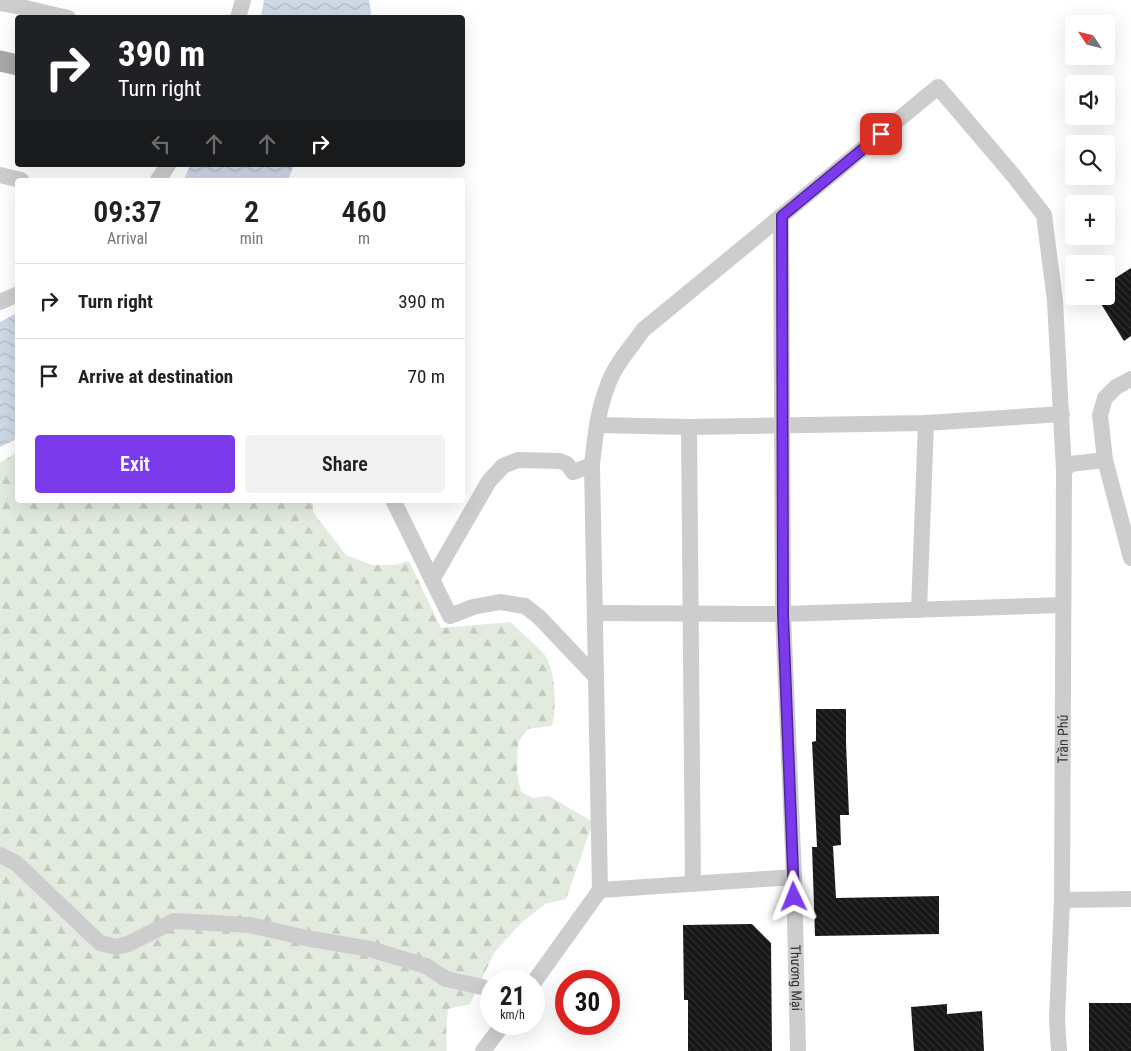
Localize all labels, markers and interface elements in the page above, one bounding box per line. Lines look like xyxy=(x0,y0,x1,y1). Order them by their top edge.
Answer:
north arrow xyxy=(1065,15,1115,65)
map controls xyxy=(1065,15,1115,305)
text: 390 m xyxy=(118,34,205,75)
icon: right xyxy=(35,35,100,100)
button: sound xyxy=(1065,75,1115,125)
text: Turn right xyxy=(118,76,201,101)
pin xyxy=(860,113,902,155)
icon: arrive xyxy=(867,120,895,148)
icon: left xyxy=(147,130,175,158)
icon: ahead xyxy=(200,130,228,158)
icon: ahead xyxy=(253,130,281,158)
icon: right xyxy=(306,130,334,158)
button: search xyxy=(1065,135,1115,185)
text: 09:37 xyxy=(93,194,162,229)
text: 2 xyxy=(244,194,259,229)
text: 460 xyxy=(341,194,387,229)
button: + xyxy=(1065,195,1115,245)
text: Arrival xyxy=(107,229,148,248)
text: min xyxy=(240,229,263,248)
text: m xyxy=(358,229,370,248)
button: − xyxy=(1065,255,1115,305)
icon: right xyxy=(35,287,63,315)
text: Turn right xyxy=(78,290,153,313)
text: 390 m xyxy=(398,290,445,313)
icon: arrive xyxy=(35,362,63,390)
text: Arrive at destination xyxy=(78,365,233,388)
text: 70 m xyxy=(408,365,445,388)
button: Exit xyxy=(35,435,235,493)
button: Share xyxy=(245,435,445,493)
street label: Trần Phú xyxy=(1055,715,1071,764)
position arrow xyxy=(767,870,819,922)
street label: Thương Mại xyxy=(788,944,805,1011)
speed limit sign: 30 xyxy=(555,970,620,1035)
text: 21 xyxy=(500,982,525,1011)
text: km/h xyxy=(500,1008,525,1022)

